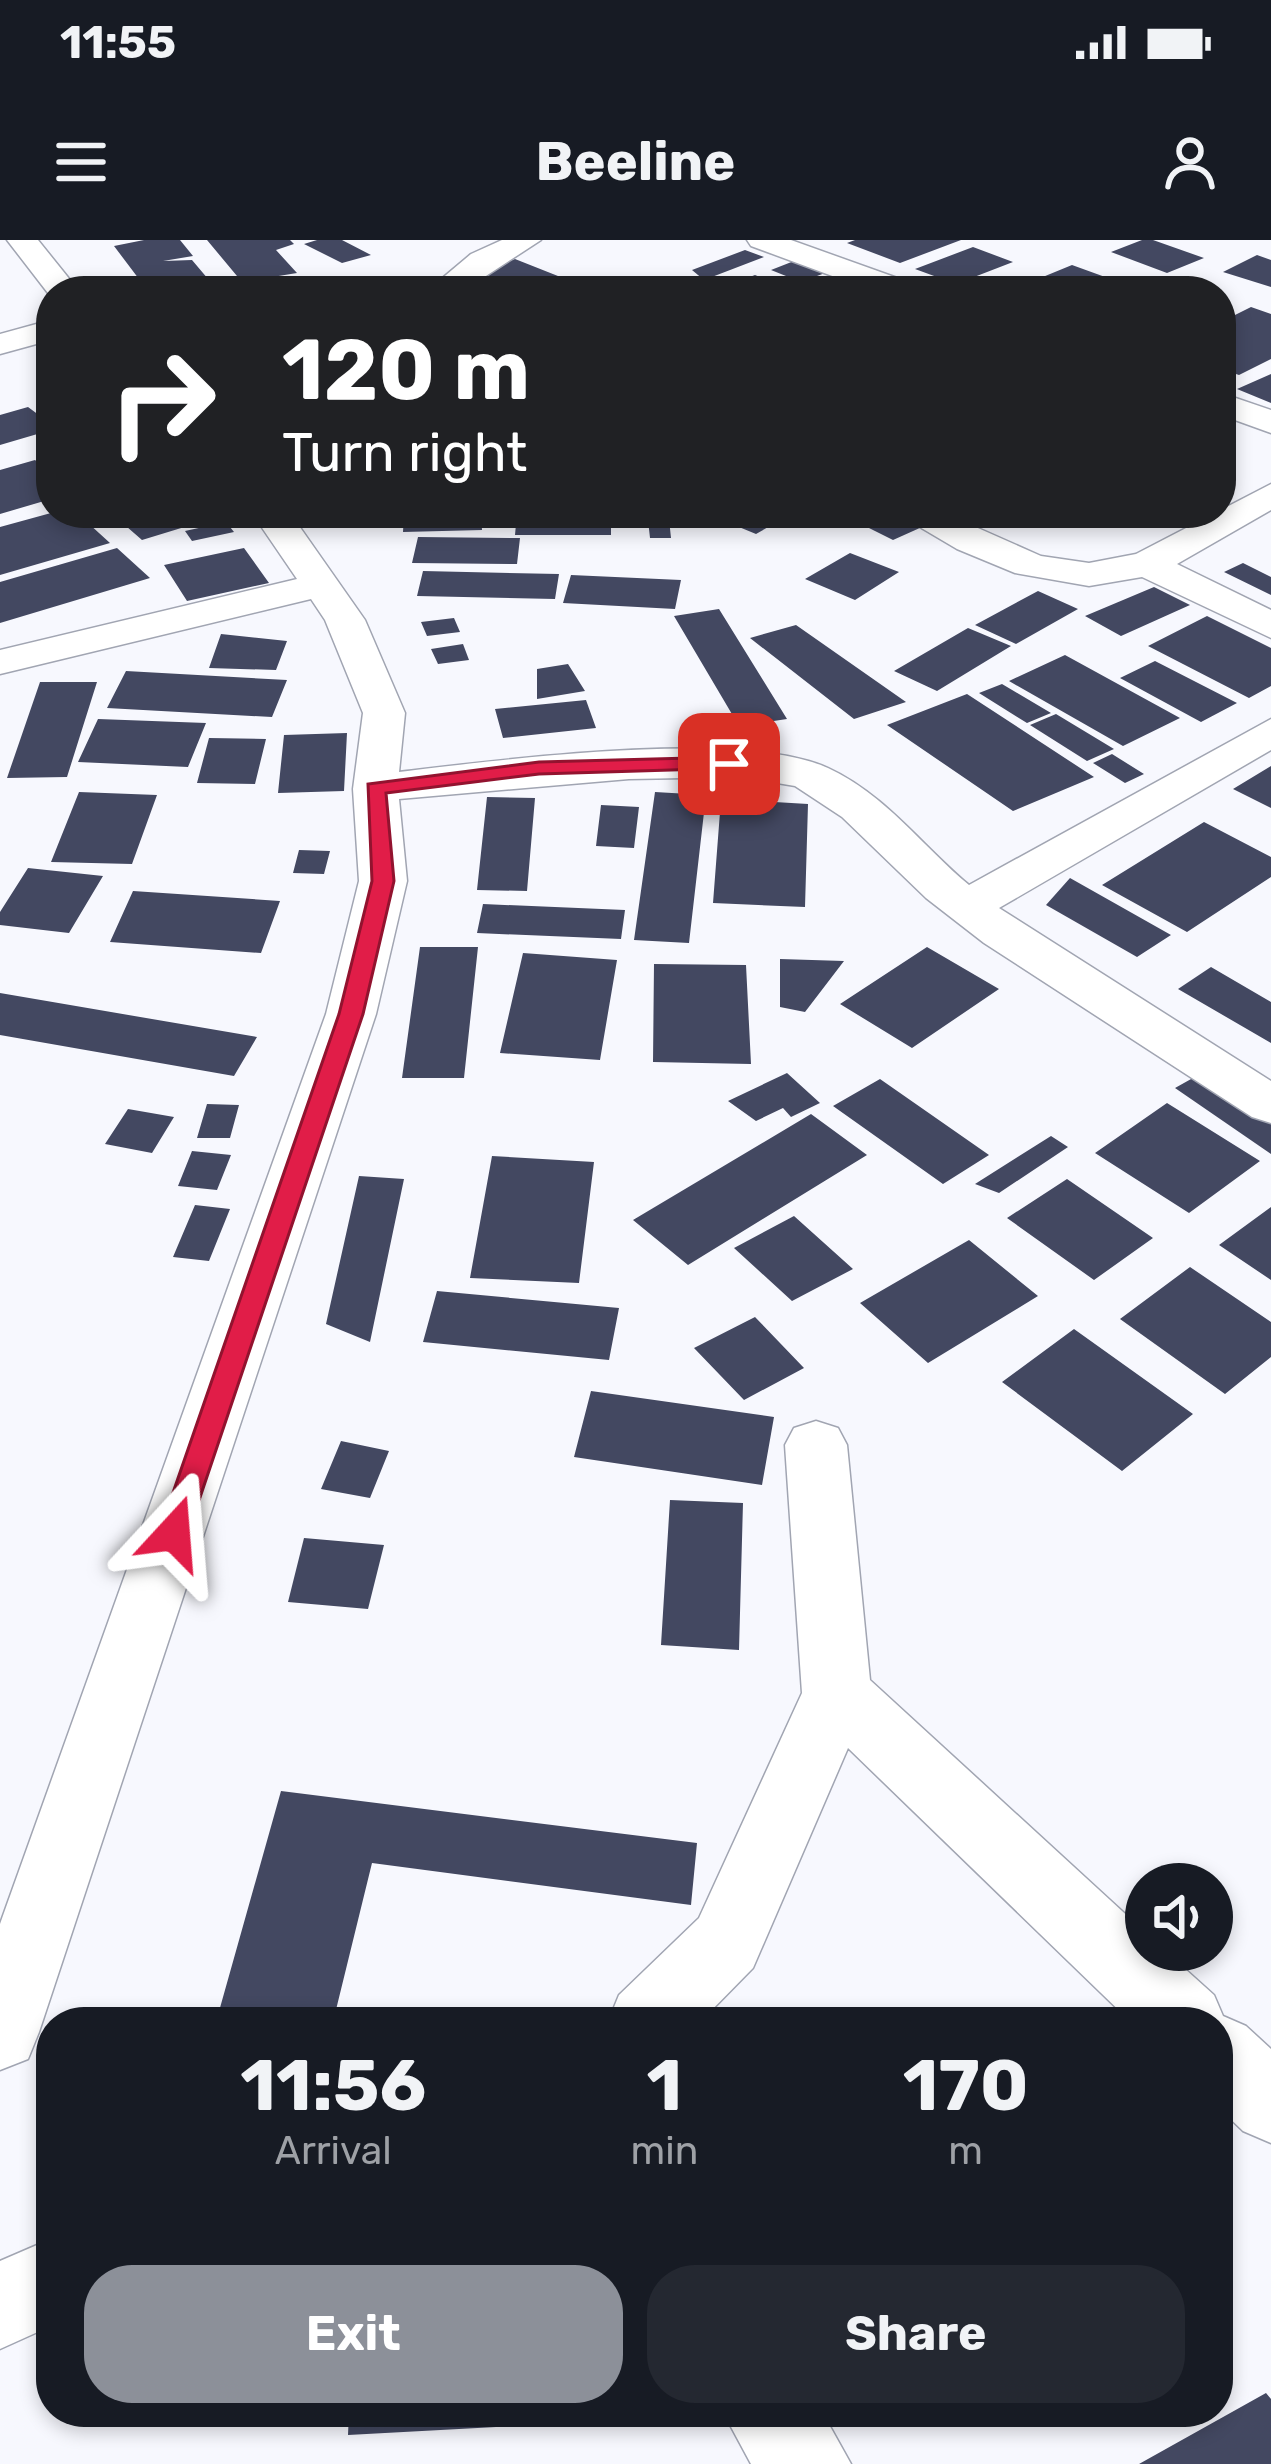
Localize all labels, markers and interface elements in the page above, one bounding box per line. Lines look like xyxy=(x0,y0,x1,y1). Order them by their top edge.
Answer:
text: 11:55 xyxy=(60,16,176,69)
icon: menu xyxy=(48,129,114,195)
icon: person xyxy=(1157,129,1223,195)
text: Beeline xyxy=(536,130,735,194)
text: 120 m xyxy=(282,320,530,420)
icon: right xyxy=(84,324,240,480)
text: Turn right xyxy=(282,421,527,485)
pin xyxy=(678,713,780,815)
icon: arrive xyxy=(696,731,762,797)
position arrow xyxy=(111,1470,237,1596)
map controls xyxy=(1125,1863,1233,1971)
button: sound xyxy=(1125,1863,1233,1971)
text: 11:56 xyxy=(240,2043,426,2128)
text: 1 xyxy=(647,2043,682,2128)
text: 170 xyxy=(903,2043,1029,2128)
text: Arrival xyxy=(275,2128,392,2174)
text: min xyxy=(631,2128,698,2174)
text: m xyxy=(948,2128,983,2174)
button: Exit xyxy=(84,2265,623,2403)
button: Share xyxy=(647,2265,1185,2403)

